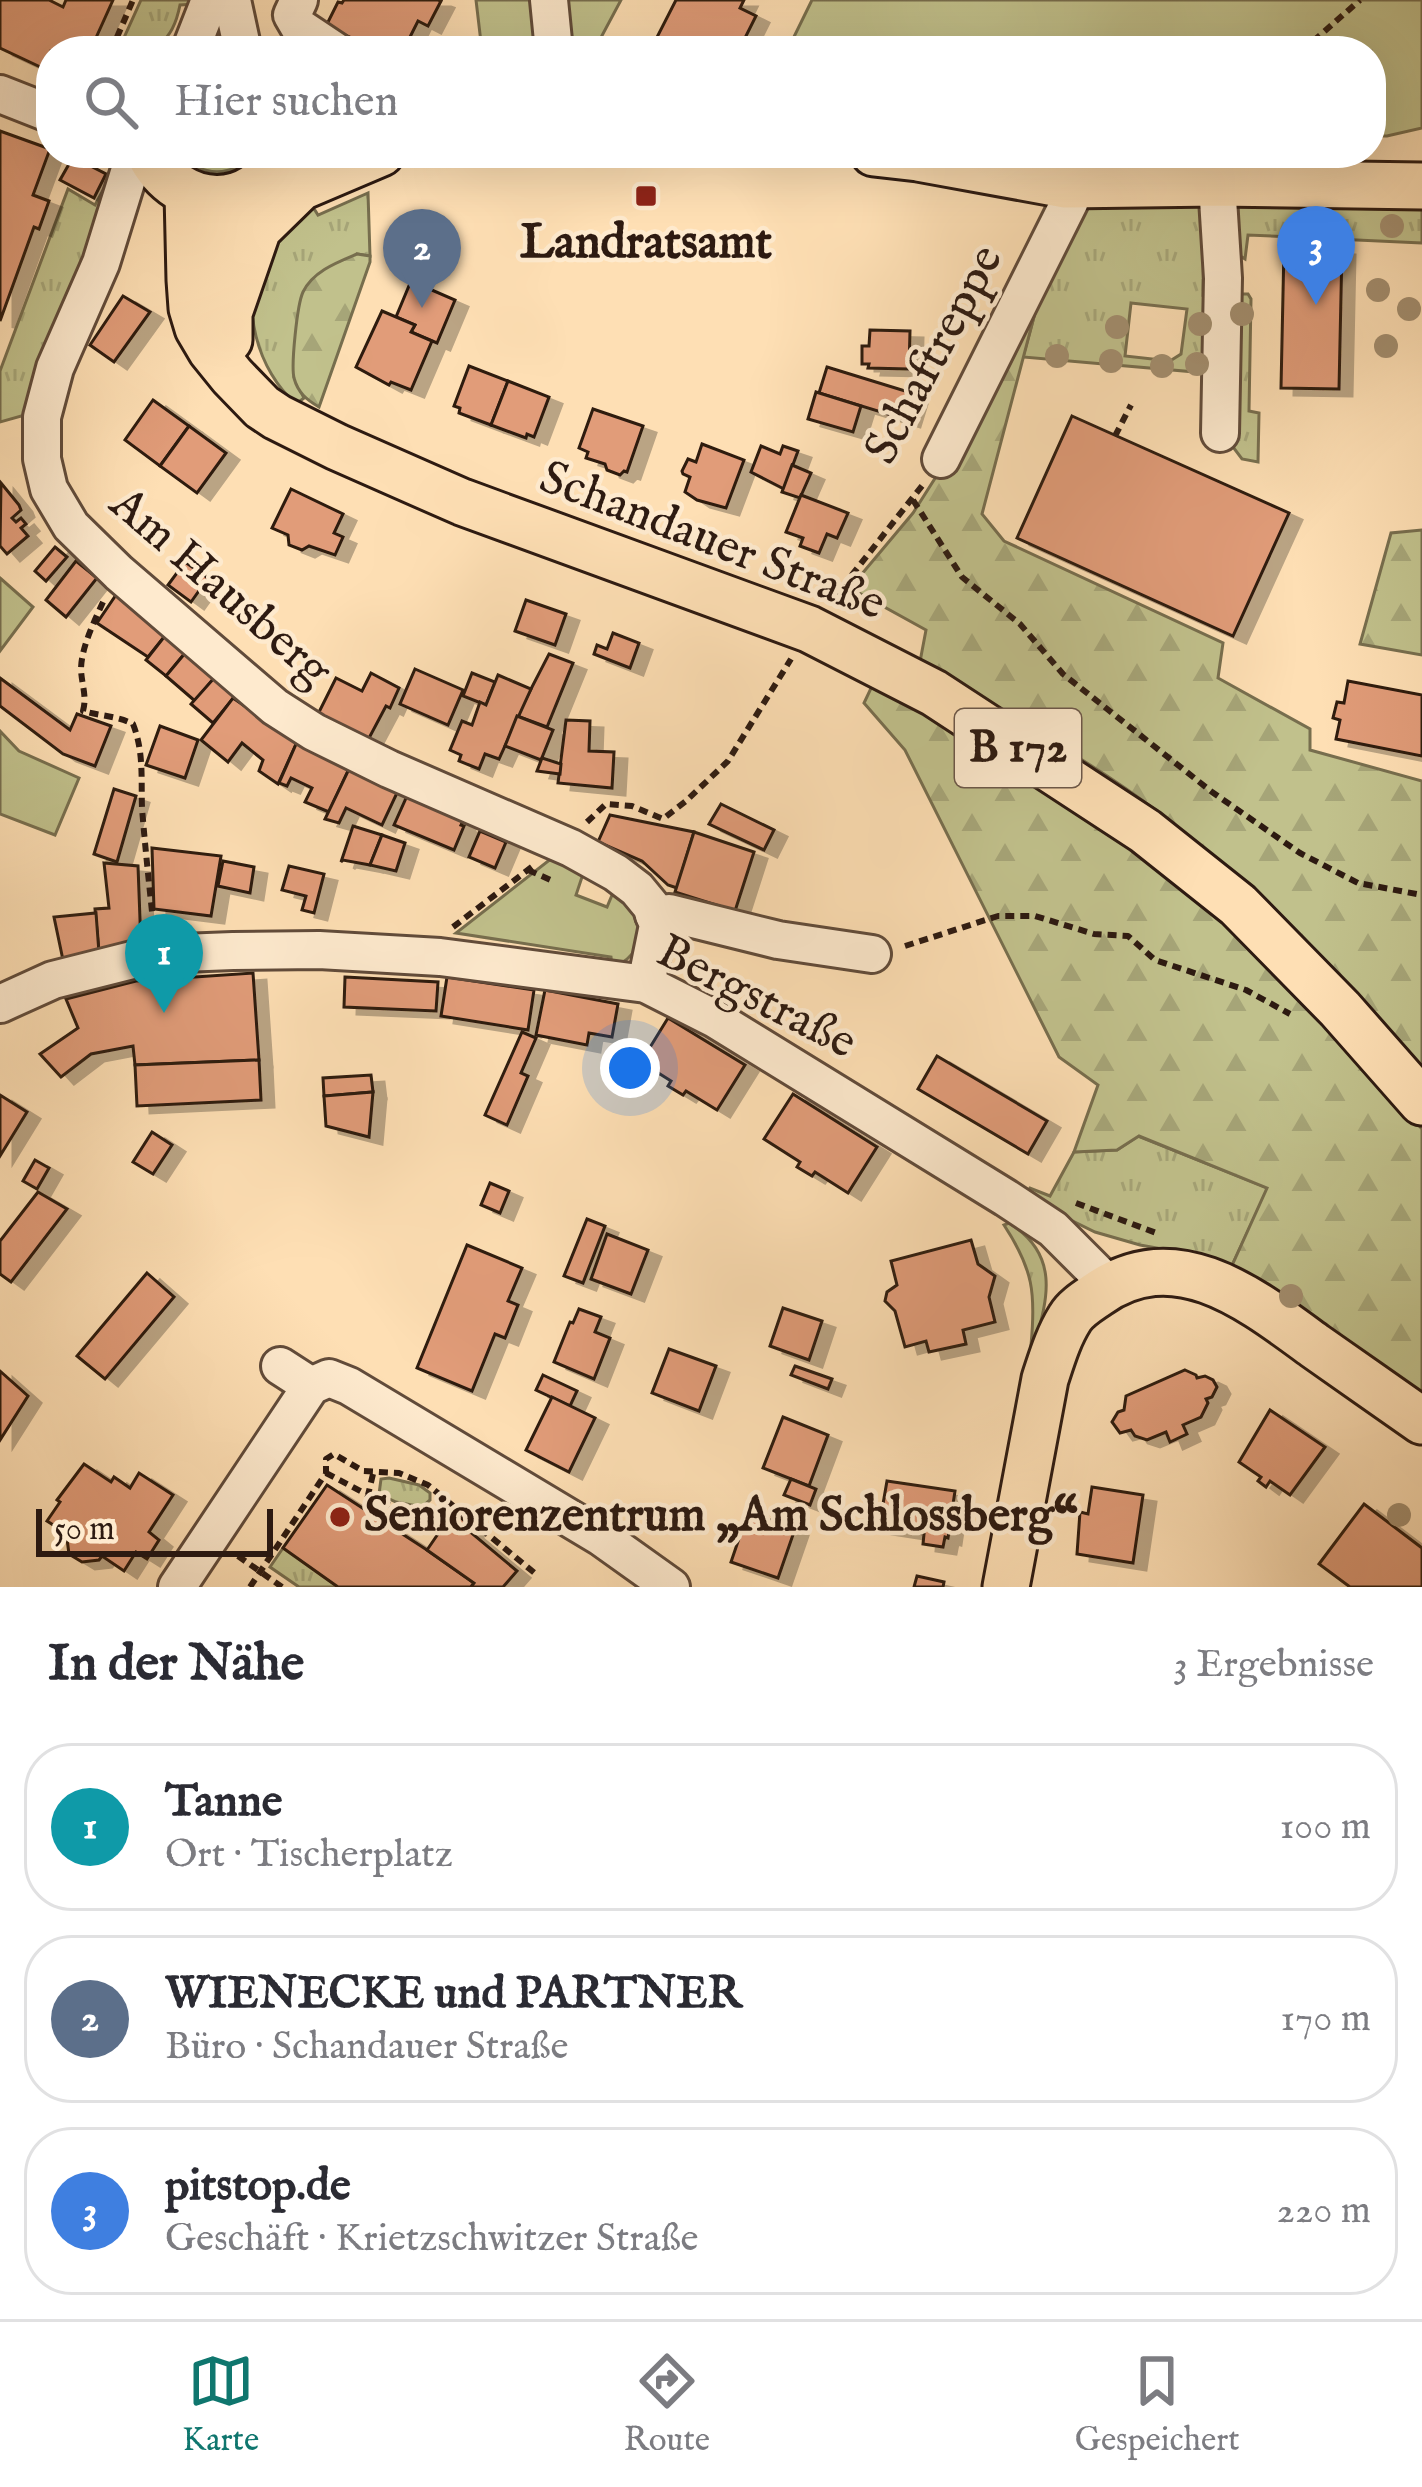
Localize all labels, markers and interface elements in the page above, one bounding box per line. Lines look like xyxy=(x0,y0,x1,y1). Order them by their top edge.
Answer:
search box xyxy=(36,36,1386,168)
icon: search xyxy=(78,69,144,135)
text: Hier suchen xyxy=(174,74,398,131)
marker: Landratsamt xyxy=(633,183,659,209)
pin: 3 xyxy=(1277,206,1355,305)
pin: 2 xyxy=(383,209,461,308)
place label: Landratsamt xyxy=(520,214,772,274)
street label: Schaftreppe xyxy=(852,235,1018,475)
street label: Schandauer Straße xyxy=(531,449,893,635)
street label: Am Hausberg xyxy=(96,474,344,702)
road number: B 172 xyxy=(955,709,1081,787)
pin: 1 xyxy=(125,914,203,1013)
street label: Bergstraße xyxy=(646,922,866,1074)
your location xyxy=(600,1038,660,1098)
place label: Seniorenzentrum „Am Schlossberg“ xyxy=(364,1487,1078,1547)
scale bar xyxy=(36,1503,273,1556)
marker: Seniorenzentrum „Am Schlossberg“ xyxy=(327,1504,353,1530)
text: 50 m xyxy=(54,1509,115,1551)
text: In der Nähe xyxy=(48,1633,304,1698)
text: 3 Ergebnisse xyxy=(1173,1641,1374,1690)
text: Tanne xyxy=(165,1774,282,1831)
text: 1 xyxy=(83,1803,97,1852)
text: 100 m xyxy=(1280,1803,1371,1852)
text: Ort · Tischerplatz xyxy=(165,1831,453,1880)
text: WIENECKE und PARTNER xyxy=(165,1966,741,2023)
text: 2 xyxy=(81,1995,99,2044)
text: 170 m xyxy=(1280,1995,1371,2044)
text: Büro · Schandauer Straße xyxy=(165,2023,568,2072)
text: pitstop.de xyxy=(165,2158,351,2215)
text: 3 xyxy=(83,2187,97,2236)
text: 220 m xyxy=(1277,2187,1371,2236)
text: Geschäft · Krietzschwitzer Straße xyxy=(165,2215,699,2264)
tab: Karte xyxy=(182,2348,259,2462)
tab: Route xyxy=(624,2348,710,2462)
tab: Gespeichert xyxy=(1075,2348,1240,2462)

